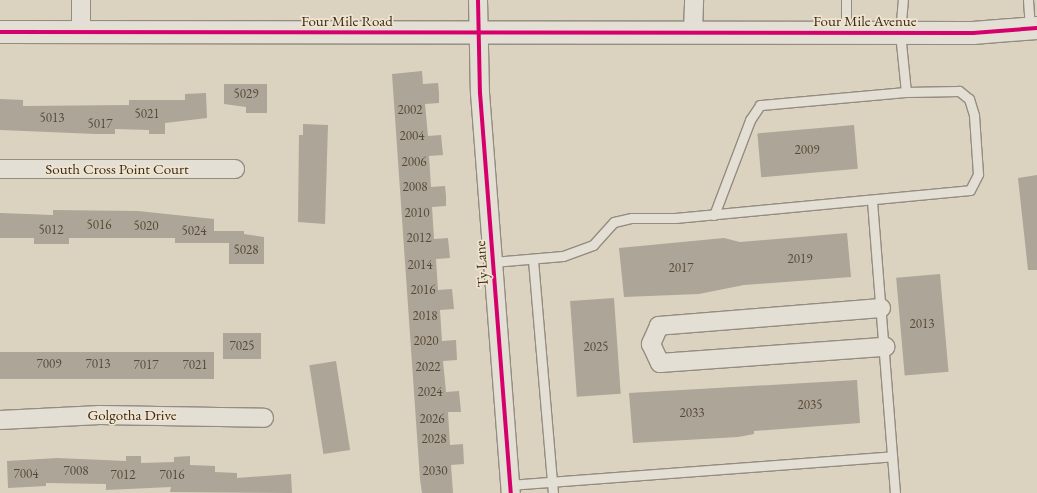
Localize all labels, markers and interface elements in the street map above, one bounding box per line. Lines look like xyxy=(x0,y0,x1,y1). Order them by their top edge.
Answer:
street label: Four Mile Road xyxy=(301,12,393,30)
street label: Four Mile Avenue xyxy=(813,12,917,30)
house number: 5029 xyxy=(234,86,258,102)
house number: 2002 xyxy=(398,102,422,118)
house number: 5021 xyxy=(135,106,159,122)
house number: 5013 xyxy=(40,110,64,126)
house number: 5017 xyxy=(88,116,112,132)
house number: 2004 xyxy=(400,128,424,144)
house number: 2009 xyxy=(795,142,819,158)
house number: 2006 xyxy=(402,154,426,170)
street label: South Cross Point Court xyxy=(45,160,189,178)
house number: 2008 xyxy=(403,179,427,195)
house number: 2010 xyxy=(405,205,429,221)
house number: 5016 xyxy=(87,217,111,233)
house number: 5020 xyxy=(134,218,158,234)
house number: 5012 xyxy=(39,222,63,238)
house number: 5024 xyxy=(182,223,206,239)
house number: 2012 xyxy=(407,230,431,246)
street label: Ty Lane xyxy=(470,240,492,288)
house number: 5028 xyxy=(234,242,258,258)
house number: 2019 xyxy=(788,251,812,267)
house number: 2014 xyxy=(408,257,432,273)
house number: 2017 xyxy=(669,260,693,276)
house number: 2016 xyxy=(411,282,435,298)
house number: 2018 xyxy=(413,308,437,324)
house number: 2013 xyxy=(910,316,934,332)
house number: 2020 xyxy=(414,333,438,349)
house number: 7025 xyxy=(230,338,254,354)
house number: 2025 xyxy=(584,339,608,355)
house number: 7009 xyxy=(37,356,61,372)
house number: 7013 xyxy=(86,356,110,372)
house number: 7017 xyxy=(134,357,158,373)
house number: 7021 xyxy=(183,357,207,373)
house number: 2022 xyxy=(416,359,440,375)
house number: 2024 xyxy=(418,384,442,400)
house number: 2035 xyxy=(798,397,822,413)
house number: 2033 xyxy=(680,405,704,421)
street label: Golgotha Drive xyxy=(87,406,177,424)
house number: 2026 xyxy=(420,411,444,427)
house number: 2028 xyxy=(422,431,446,447)
house number: 7008 xyxy=(64,463,88,479)
house number: 2030 xyxy=(423,463,447,479)
house number: 7004 xyxy=(14,466,38,482)
house number: 7012 xyxy=(111,467,135,483)
house number: 7016 xyxy=(160,467,184,483)

